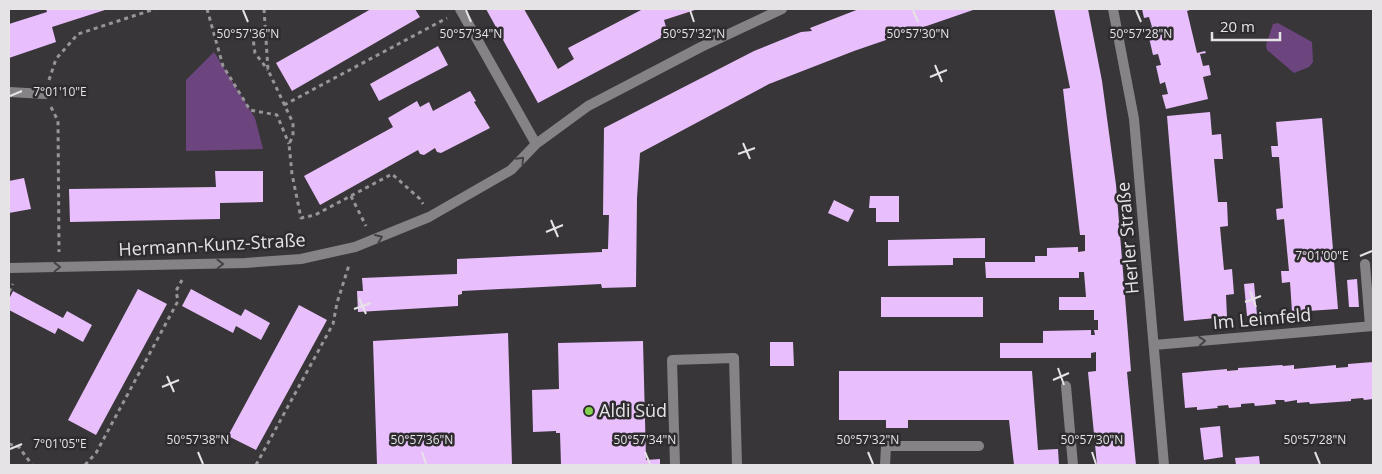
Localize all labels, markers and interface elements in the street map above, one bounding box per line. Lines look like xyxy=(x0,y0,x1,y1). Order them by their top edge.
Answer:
scale bar xyxy=(1212,10,1280,42)
text: 20 m xyxy=(1220,16,1255,36)
text: 50°57'36"N xyxy=(217,25,279,42)
text: 50°57'34"N xyxy=(440,25,502,42)
text: 50°57'32"N xyxy=(663,25,725,42)
text: 50°57'30"N xyxy=(887,25,949,42)
text: 50°57'28"N xyxy=(1110,25,1172,42)
text: 7°01'10"E xyxy=(33,83,87,100)
one-way arrow xyxy=(515,157,524,166)
street label: Herler Straße xyxy=(1110,181,1144,295)
street label: Hermann-Kunz-Straße xyxy=(118,227,306,261)
one-way arrow xyxy=(374,234,383,244)
text: 7°01'00"E xyxy=(1295,247,1349,264)
one-way arrow xyxy=(216,259,224,269)
one-way arrow xyxy=(54,262,62,273)
street label: Im Leimfeld xyxy=(1212,302,1312,334)
one-way arrow xyxy=(1199,336,1207,347)
place label: Aldi Süd xyxy=(599,398,667,422)
marker: Aldi Süd xyxy=(583,405,595,417)
text: 50°57'38"N xyxy=(167,431,229,448)
text: 50°57'36"N xyxy=(391,431,453,448)
text: 50°57'34"N xyxy=(614,431,676,448)
text: 50°57'32"N xyxy=(837,431,899,448)
text: 50°57'30"N xyxy=(1061,431,1123,448)
text: 50°57'28"N xyxy=(1284,431,1346,448)
text: 7°01'05"E xyxy=(33,435,87,452)

